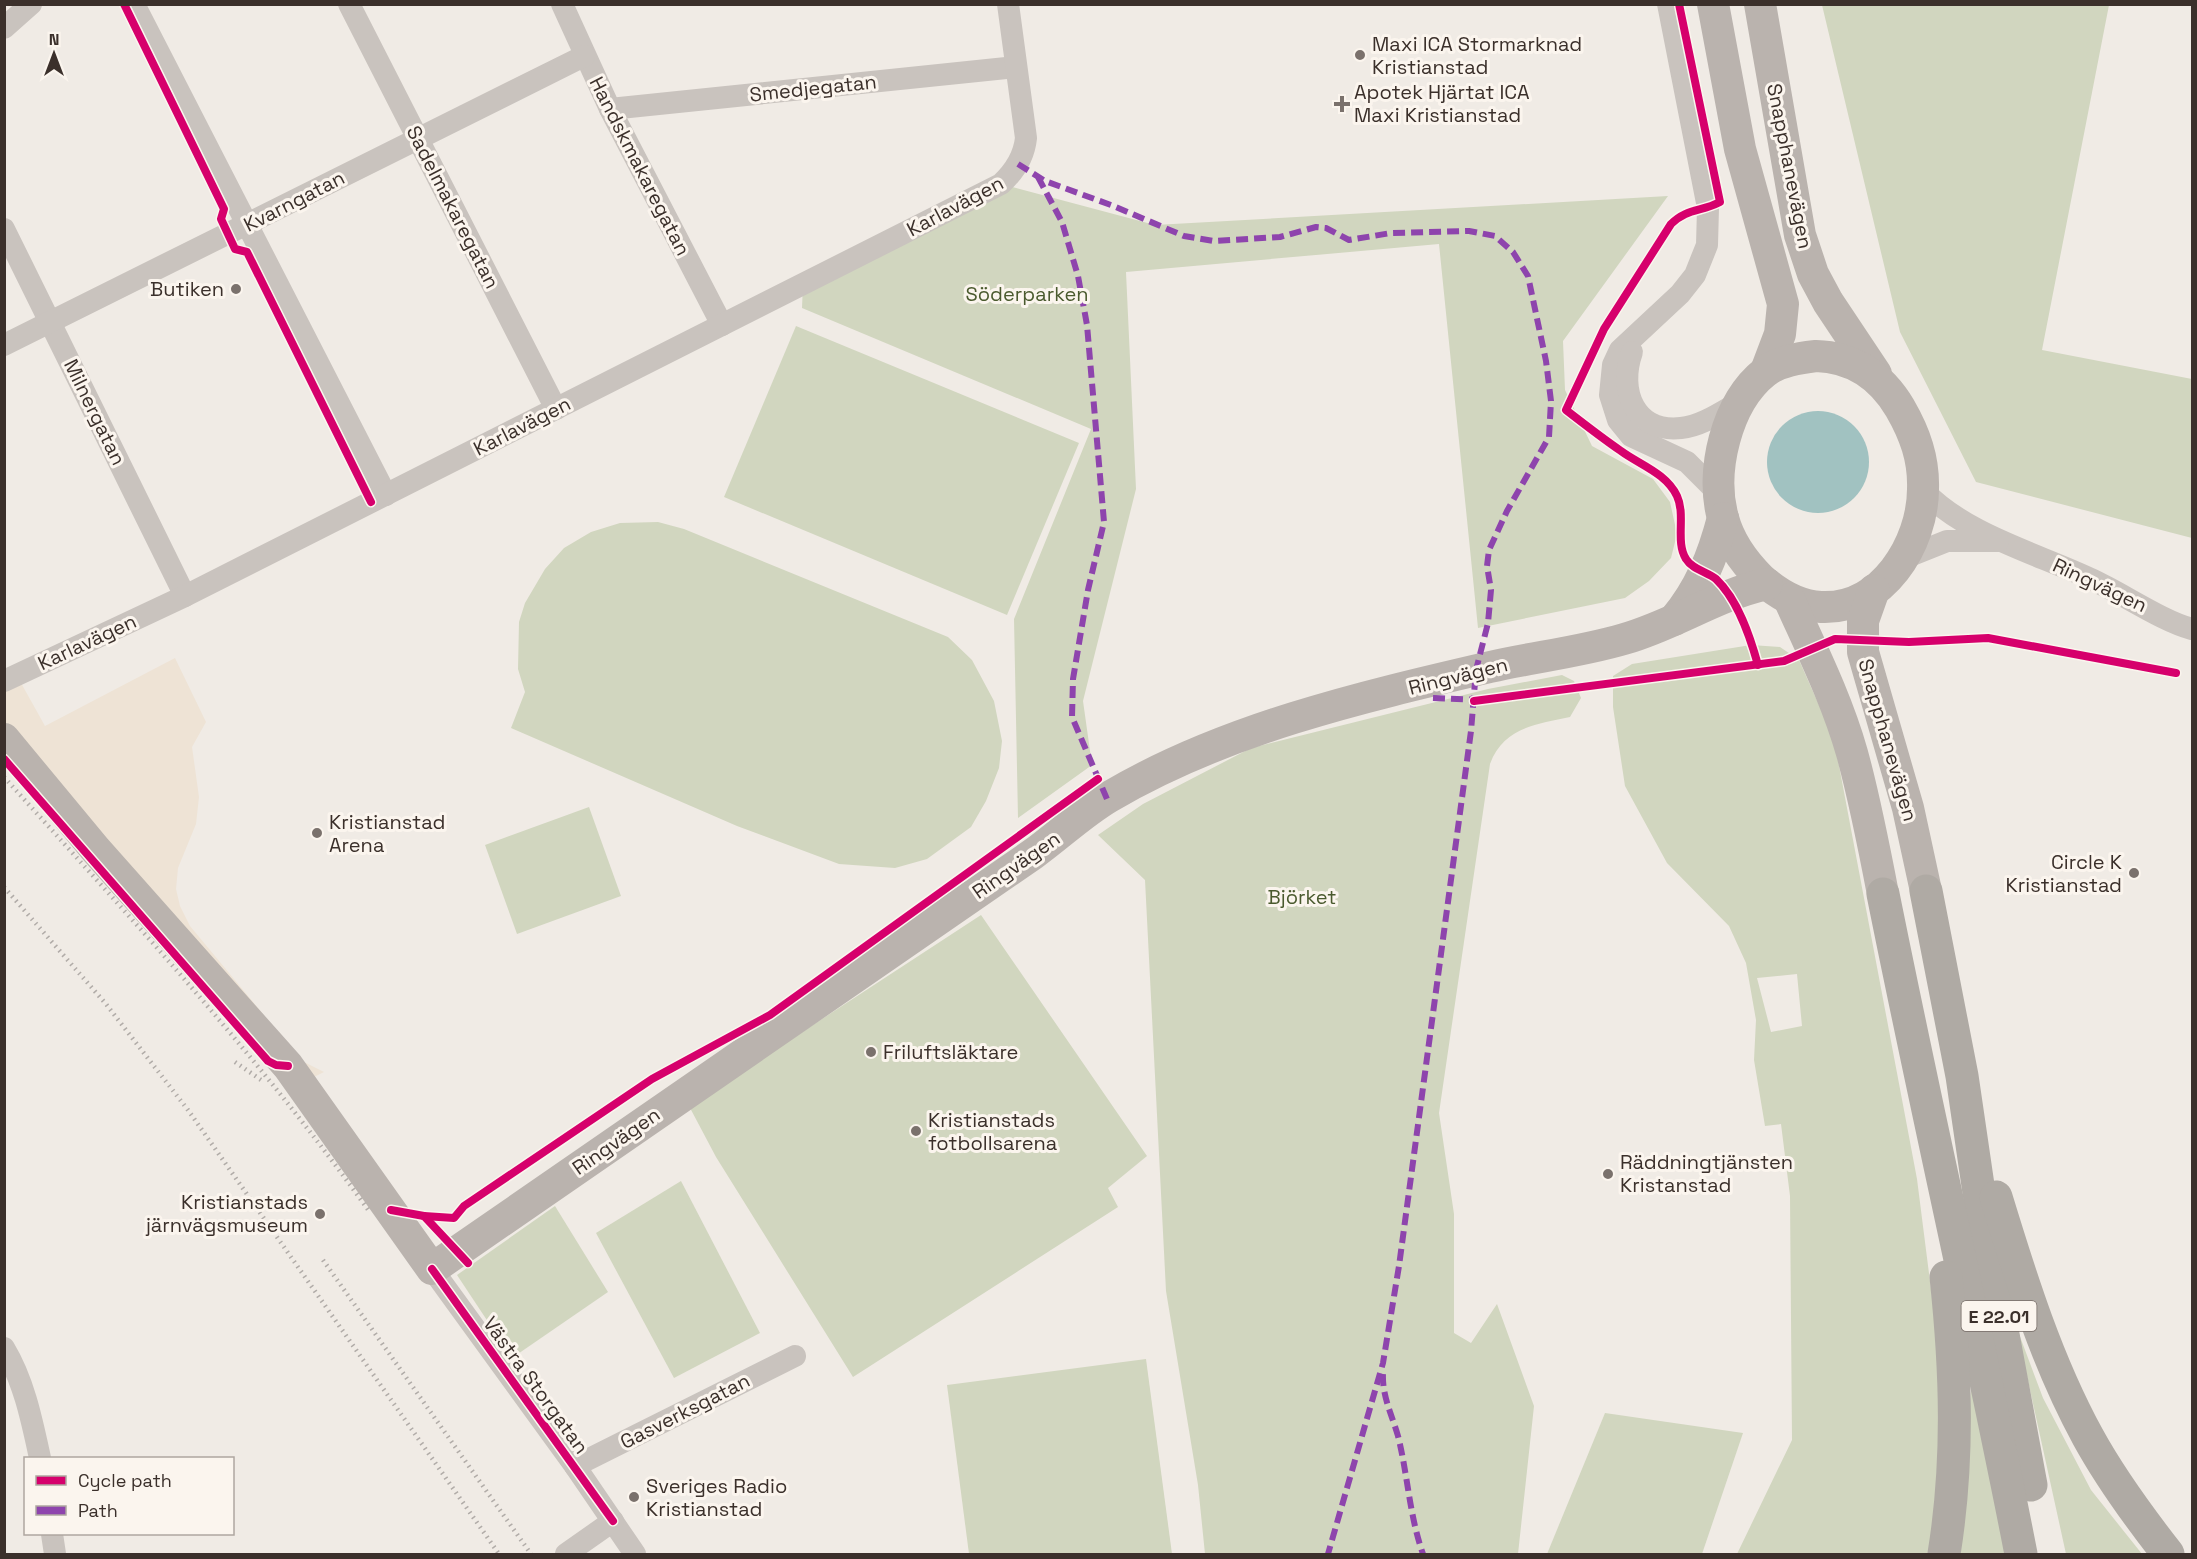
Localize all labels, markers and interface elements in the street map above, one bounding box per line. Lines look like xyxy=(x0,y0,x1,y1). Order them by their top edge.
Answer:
north arrow xyxy=(24,24,84,84)
text: N xyxy=(49,29,59,50)
place label: Maxi ICA Stormarknad Kristianstad xyxy=(1372,31,1582,80)
marker: Maxi ICA Stormarknad Kristianstad xyxy=(1353,48,1367,62)
street label: Smedjegatan xyxy=(748,68,878,108)
street label: Handskmakaregatan xyxy=(584,72,696,260)
place label: Apotek Hjärtat ICA Maxi Kristianstad xyxy=(1354,79,1530,128)
street label: Snapphanevägen xyxy=(1761,81,1819,251)
marker: Apotek Hjärtat ICA Maxi Kristianstad xyxy=(1335,97,1349,111)
street label: Sadelmakaregatan xyxy=(401,121,505,293)
street label: Kvarngatan xyxy=(239,164,349,238)
street label: Karlavägen xyxy=(902,170,1008,242)
place label: Butiken xyxy=(150,276,224,302)
park label: Söderparken xyxy=(965,281,1089,307)
marker: Butiken xyxy=(229,282,243,296)
street label: Milnergatan xyxy=(58,355,132,469)
street label: Karlavägen xyxy=(469,390,575,462)
street label: Ringvägen xyxy=(2049,552,2151,618)
street label: Karlavägen xyxy=(34,608,140,676)
street label: Ringvägen xyxy=(1406,651,1510,701)
street label: Snapphanevägen xyxy=(1852,656,1924,824)
place label: Kristianstad Arena xyxy=(329,809,445,858)
street label: Ringvägen xyxy=(967,825,1065,905)
marker: Kristianstad Arena xyxy=(310,826,324,840)
place label: Circle K Kristianstad xyxy=(2006,849,2122,898)
marker: Circle K Kristianstad xyxy=(2127,866,2141,880)
park label: Björket xyxy=(1268,884,1336,910)
place label: Friluftsläktare xyxy=(883,1039,1018,1065)
marker: Friluftsläktare xyxy=(864,1045,878,1059)
street label: Ringvägen xyxy=(567,1101,665,1181)
place label: Kristianstads fotbollsarena xyxy=(928,1107,1057,1156)
marker: Kristianstads fotbollsarena xyxy=(909,1124,923,1138)
place label: Räddningtjänsten Kristanstad xyxy=(1620,1149,1793,1198)
marker: Räddningtjänsten Kristanstad xyxy=(1601,1167,1615,1181)
place label: Kristianstads järnvägsmuseum xyxy=(145,1189,308,1238)
marker: Kristianstads järnvägsmuseum xyxy=(313,1207,327,1221)
road number: E 22.01 xyxy=(1962,1301,2036,1331)
street label: Västra Storgatan xyxy=(477,1311,595,1459)
street label: Gasverksgatan xyxy=(616,1367,754,1455)
legend xyxy=(24,1457,234,1535)
text: Cycle path xyxy=(78,1469,172,1492)
place label: Sveriges Radio Kristianstad xyxy=(646,1473,787,1522)
marker: Sveriges Radio Kristianstad xyxy=(627,1490,641,1504)
text: Path xyxy=(78,1499,118,1522)

